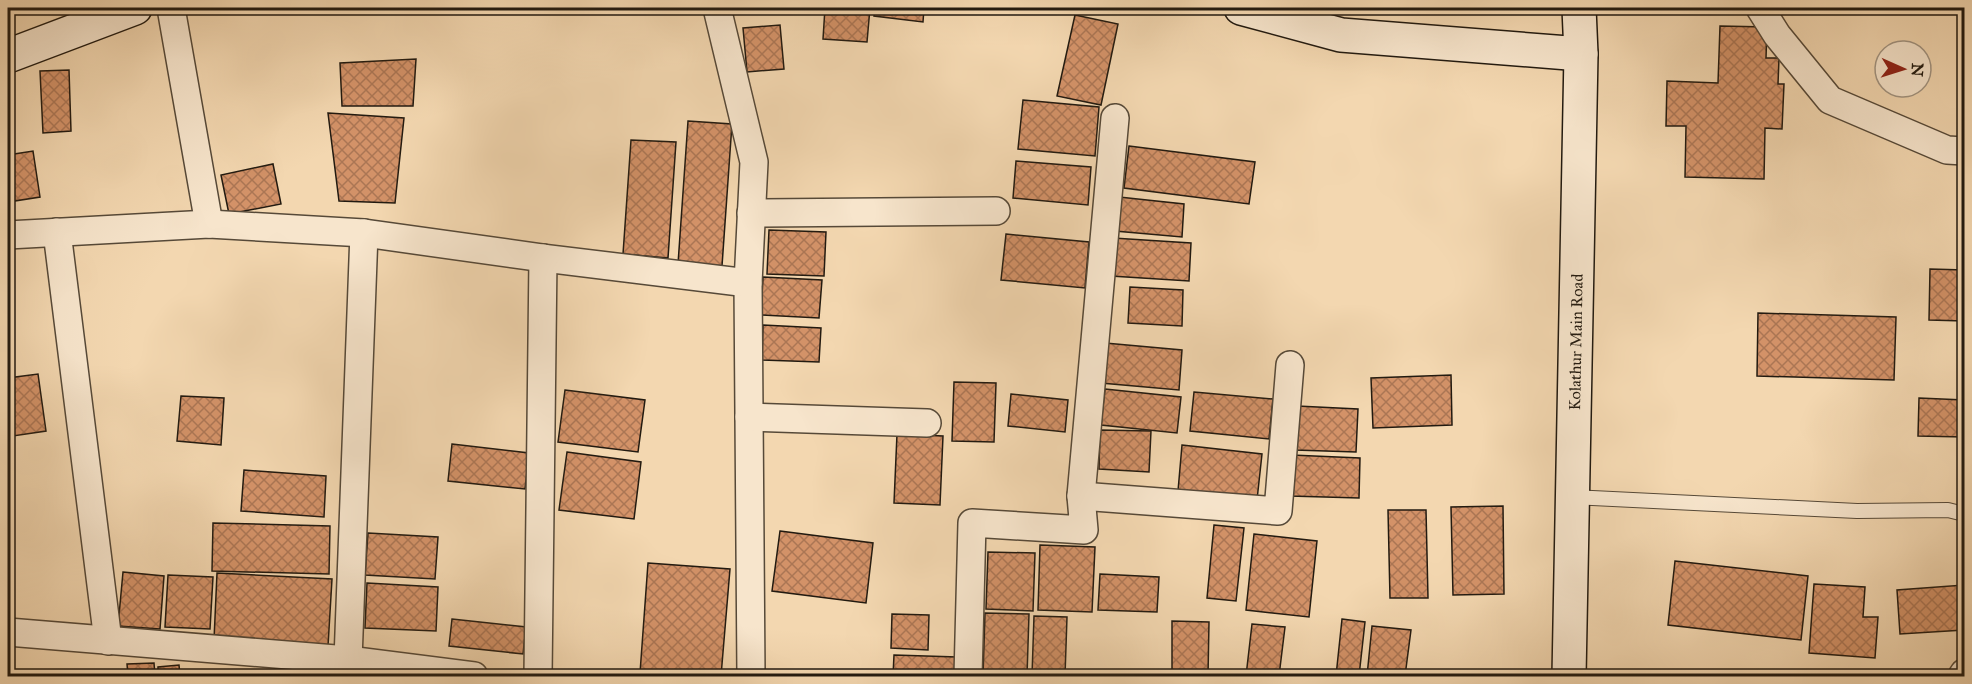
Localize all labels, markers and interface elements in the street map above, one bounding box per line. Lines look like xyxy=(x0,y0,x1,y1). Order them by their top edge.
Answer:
north arrow xyxy=(1873,39,1933,99)
text: N xyxy=(1908,62,1927,77)
street label: Kolathur Main Road xyxy=(1565,274,1586,411)

